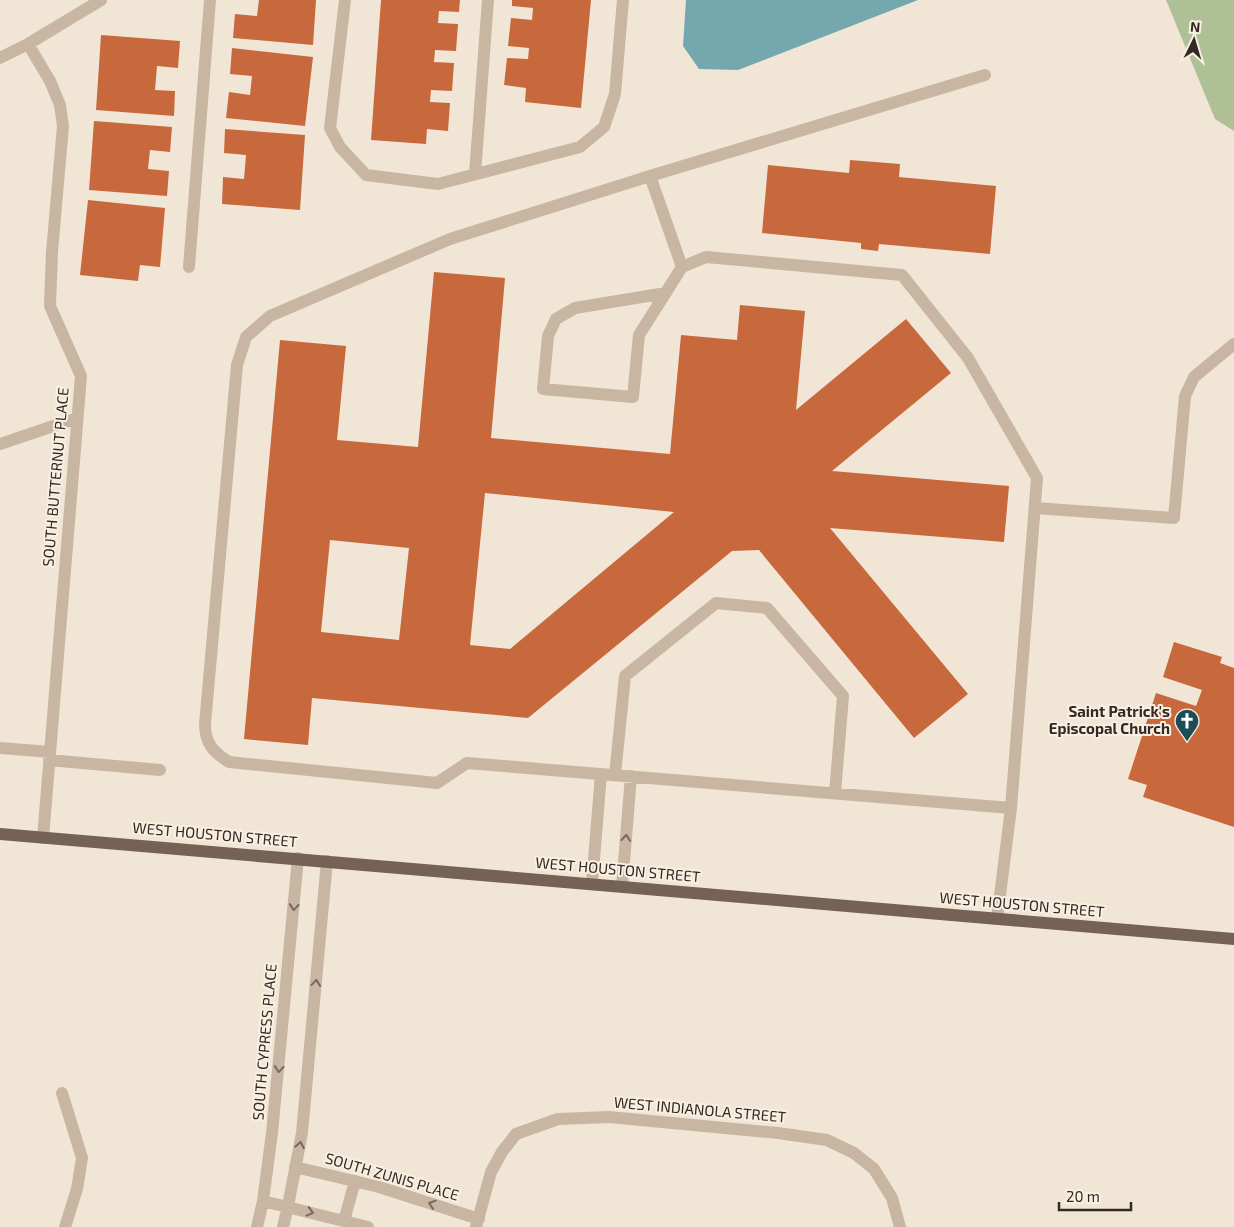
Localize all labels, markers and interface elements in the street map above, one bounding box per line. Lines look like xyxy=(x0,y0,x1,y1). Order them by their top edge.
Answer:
north arrow xyxy=(1169,15,1219,65)
text: N xyxy=(1189,18,1201,35)
street label: SOUTH BUTTERNUT PLACE xyxy=(38,386,72,567)
place label: Saint Patrick's Episcopal Church xyxy=(1049,702,1170,737)
church icon: Saint Patrick's Episcopal Church xyxy=(1174,708,1200,742)
street label: WEST HOUSTON STREET xyxy=(132,818,299,850)
one-way arrow xyxy=(620,833,631,841)
street label: WEST HOUSTON STREET xyxy=(535,853,702,885)
street label: WEST HOUSTON STREET xyxy=(939,888,1106,920)
one-way arrow xyxy=(289,903,300,911)
street label: SOUTH CYPRESS PLACE xyxy=(248,963,280,1121)
one-way arrow xyxy=(310,979,321,987)
one-way arrow xyxy=(273,1065,284,1073)
street label: WEST INDIANOLA STREET xyxy=(613,1092,787,1126)
one-way arrow xyxy=(294,1141,304,1149)
street label: SOUTH ZUNIS PLACE xyxy=(323,1148,461,1204)
scale bar xyxy=(1059,1180,1132,1212)
text: 20 m xyxy=(1066,1187,1100,1205)
one-way arrow xyxy=(428,1200,437,1210)
one-way arrow xyxy=(306,1206,315,1217)

